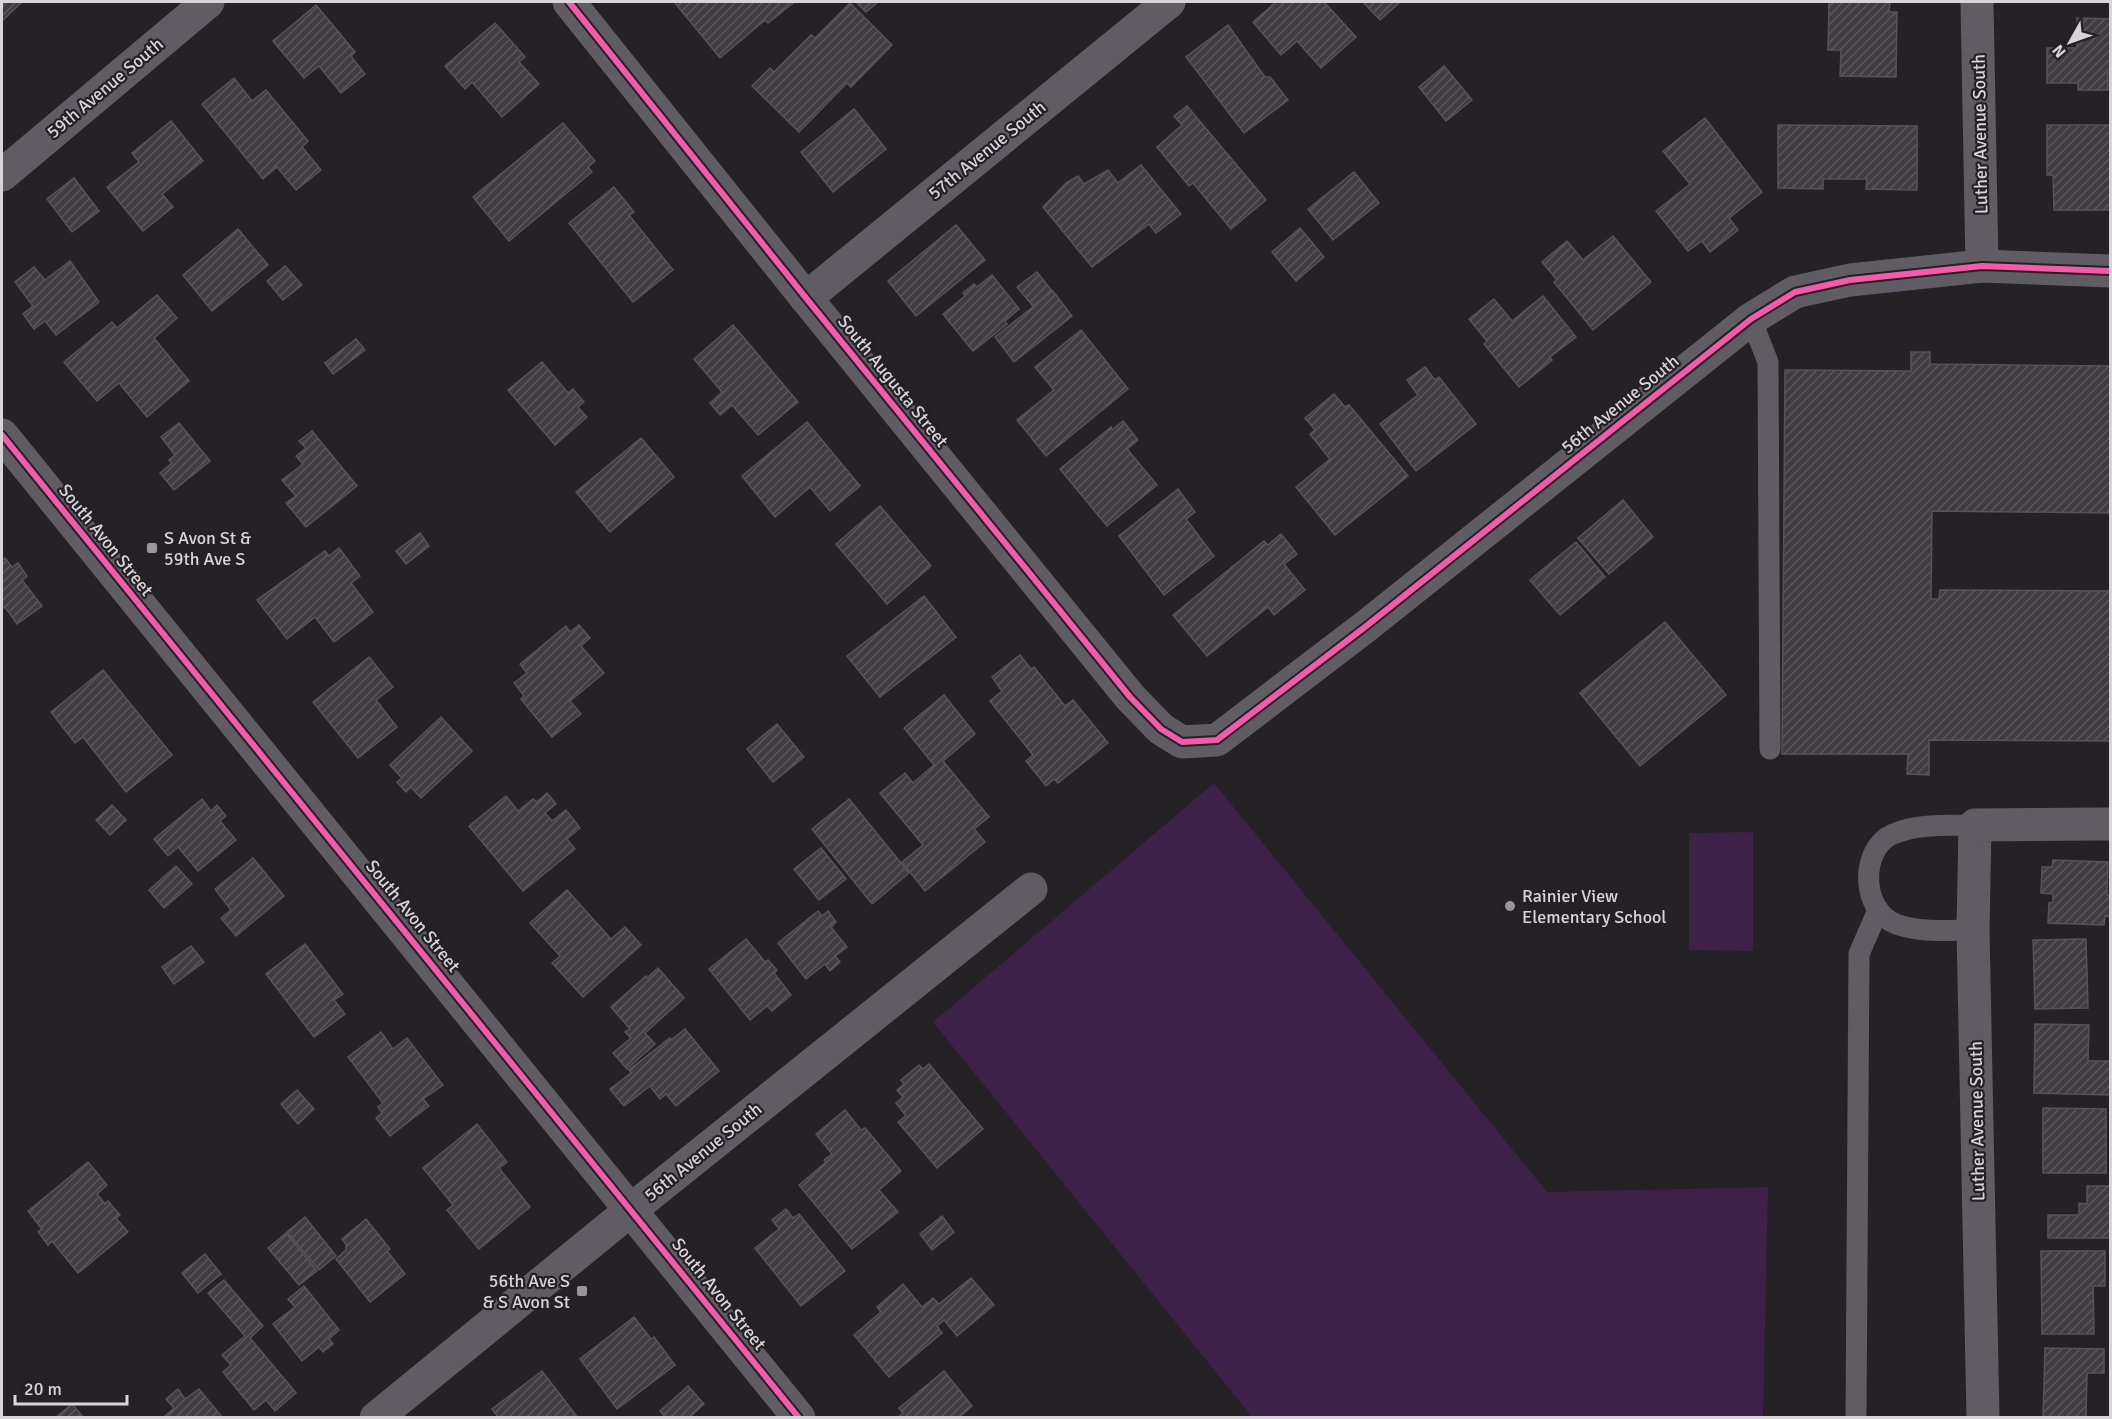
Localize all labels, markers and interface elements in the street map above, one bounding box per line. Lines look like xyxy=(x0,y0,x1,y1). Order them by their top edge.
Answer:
north arrow xyxy=(2040,12,2100,72)
street label: 59th Avenue South xyxy=(42,33,168,143)
text: N xyxy=(2048,40,2071,62)
street label: Luther Avenue South xyxy=(1968,54,1992,214)
street label: 57th Avenue South xyxy=(924,96,1050,204)
street label: South Augusta Street xyxy=(833,311,953,451)
street label: 56th Avenue South xyxy=(1557,350,1683,458)
street label: South Avon Street xyxy=(54,479,158,601)
place label: S Avon St & 59th Ave S xyxy=(164,527,251,570)
marker: S Avon St & 59th Ave S xyxy=(145,541,159,555)
street label: South Avon Street xyxy=(361,855,465,977)
place label: Rainier View Elementary School xyxy=(1522,885,1667,928)
marker: Rainier View Elementary School xyxy=(1503,899,1517,913)
street label: Luther Avenue South xyxy=(1965,1041,1989,1201)
street label: 56th Avenue South xyxy=(640,1098,766,1206)
street label: South Avon Street xyxy=(667,1233,771,1355)
place label: 56th Ave S & S Avon St xyxy=(483,1270,570,1313)
marker: 56th Ave S & S Avon St xyxy=(575,1284,589,1298)
scale bar xyxy=(15,1368,128,1406)
text: 20 m xyxy=(24,1378,62,1400)

